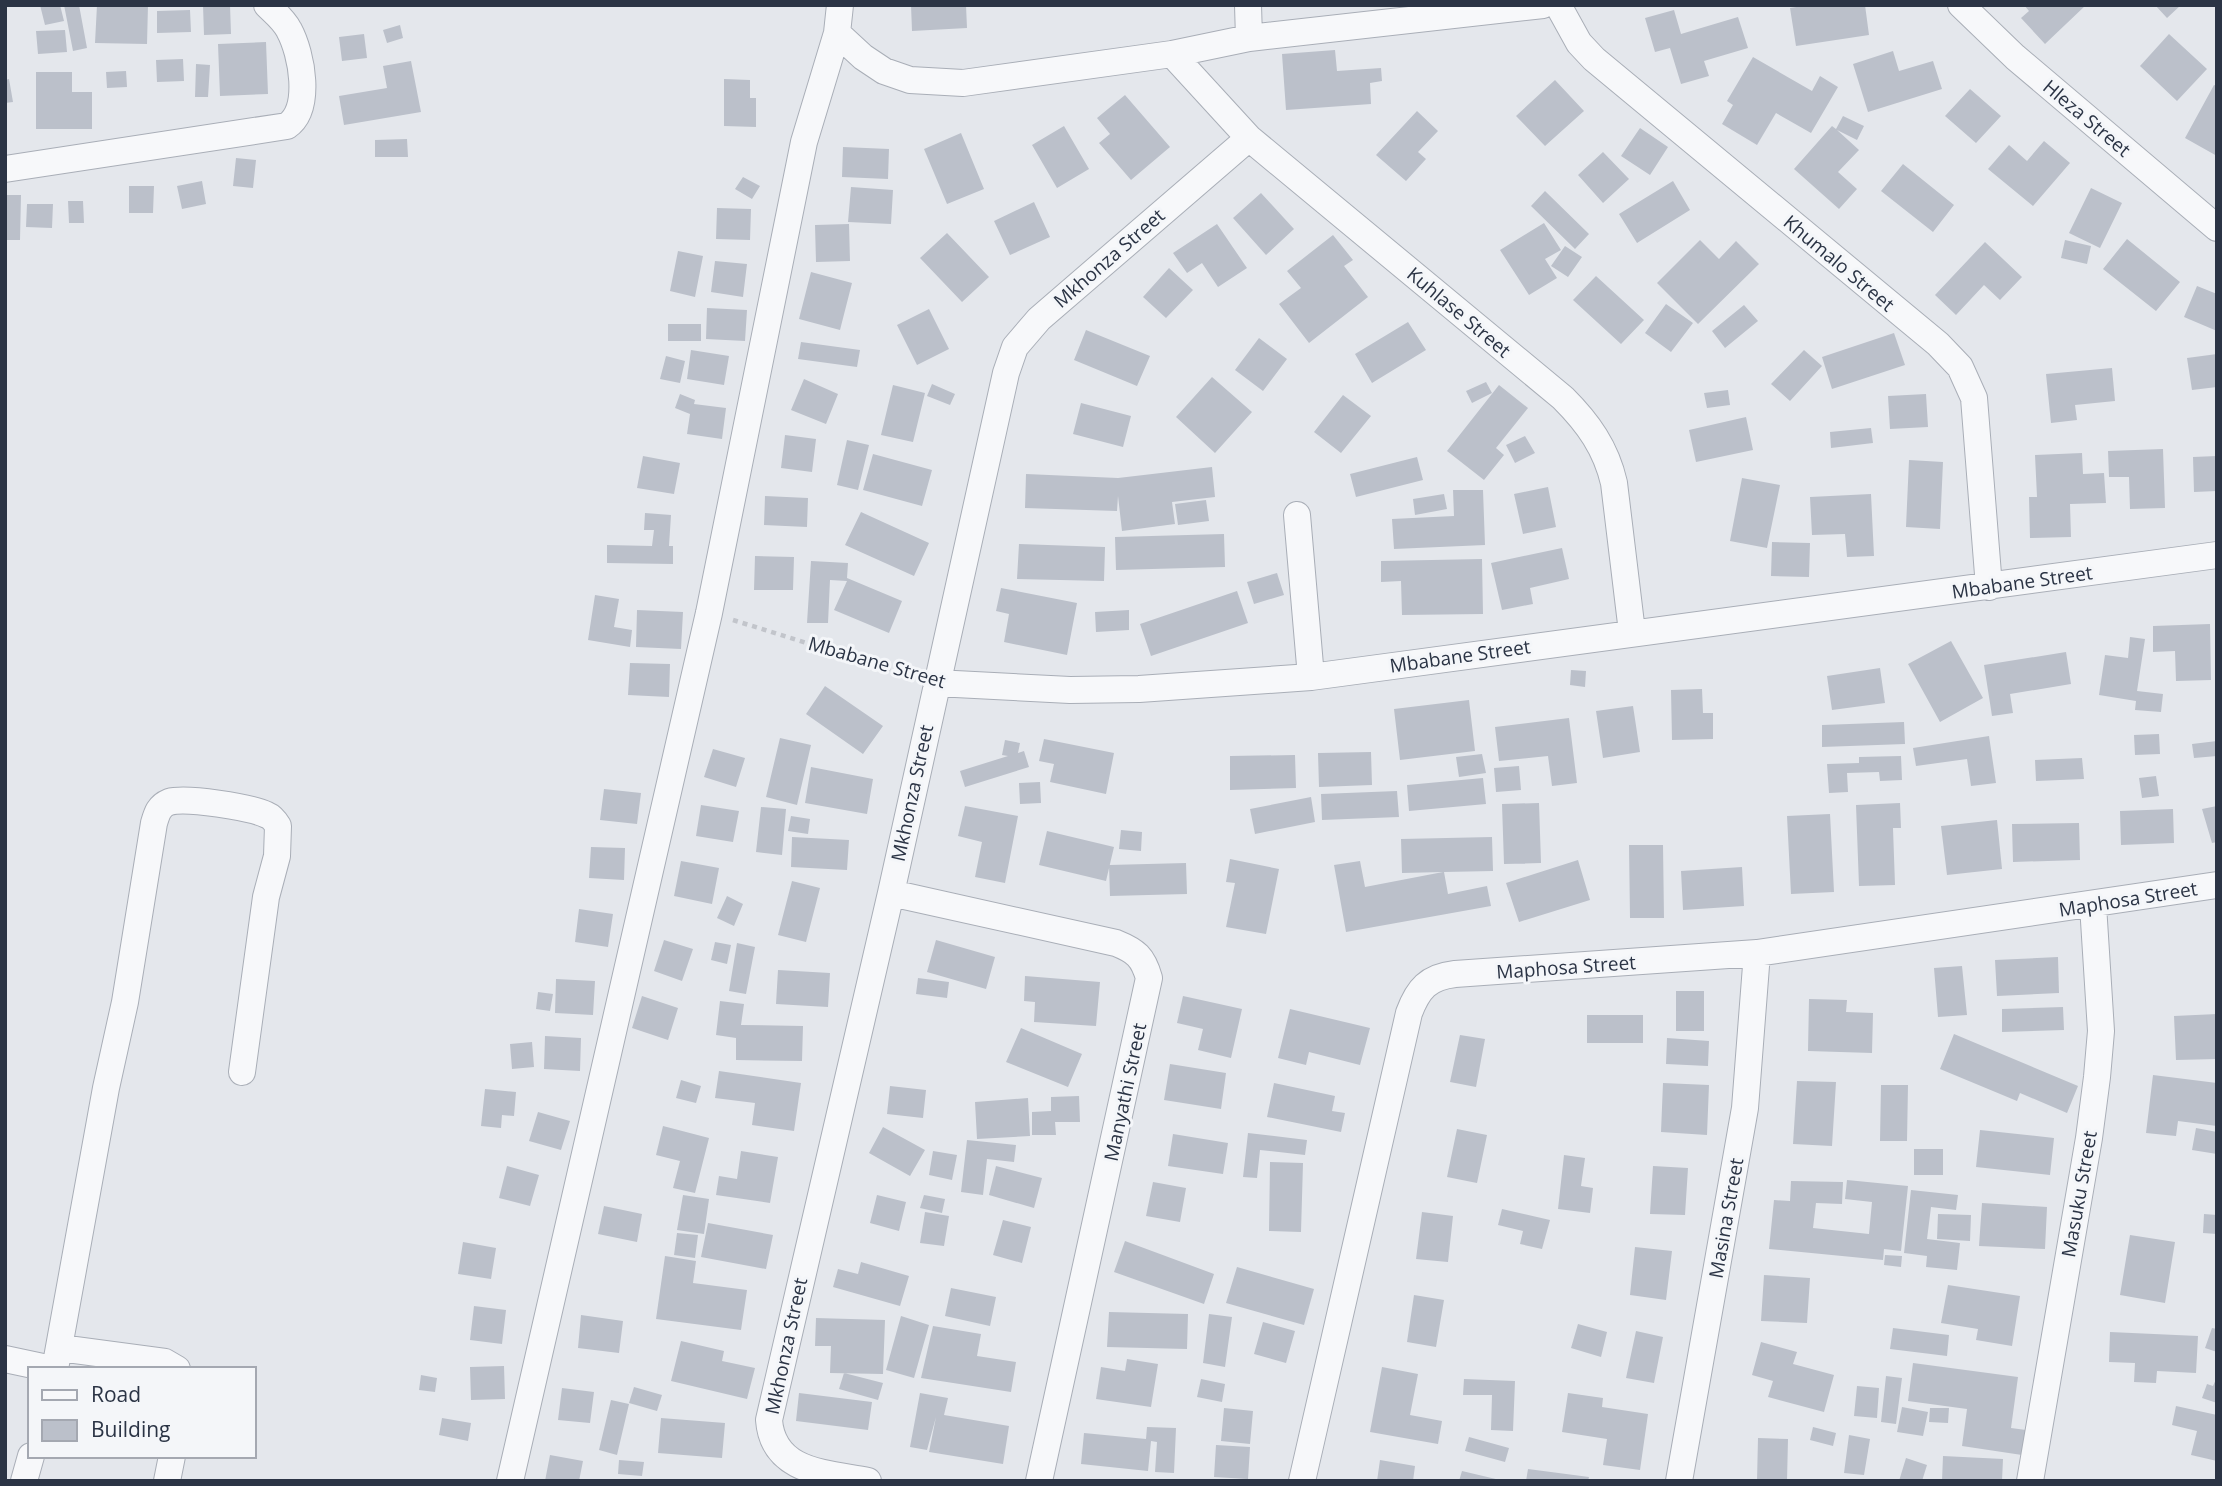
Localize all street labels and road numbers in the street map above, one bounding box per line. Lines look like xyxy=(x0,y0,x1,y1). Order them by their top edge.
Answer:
street label: Hleza Street xyxy=(2038,74,2136,162)
street label: Mkhonza Street xyxy=(1048,202,1170,313)
street label: Khumalo Street xyxy=(1778,209,1900,317)
street label: Kuhlase Street xyxy=(1402,261,1517,363)
street label: Mbabane Street xyxy=(1950,559,2094,605)
street label: Mbabane Street xyxy=(805,630,949,694)
street label: Mbabane Street xyxy=(1388,633,1532,679)
street label: Mkhonza Street xyxy=(885,722,939,864)
street label: Maphosa Street xyxy=(2057,875,2199,923)
street label: Maphosa Street xyxy=(1495,949,1637,985)
street label: Manyathi Street xyxy=(1098,1020,1152,1163)
street label: Masuku Street xyxy=(2055,1129,2103,1259)
street label: Masina Street xyxy=(1703,1156,1749,1280)
street label: Mkhonza Street xyxy=(759,1275,813,1417)

